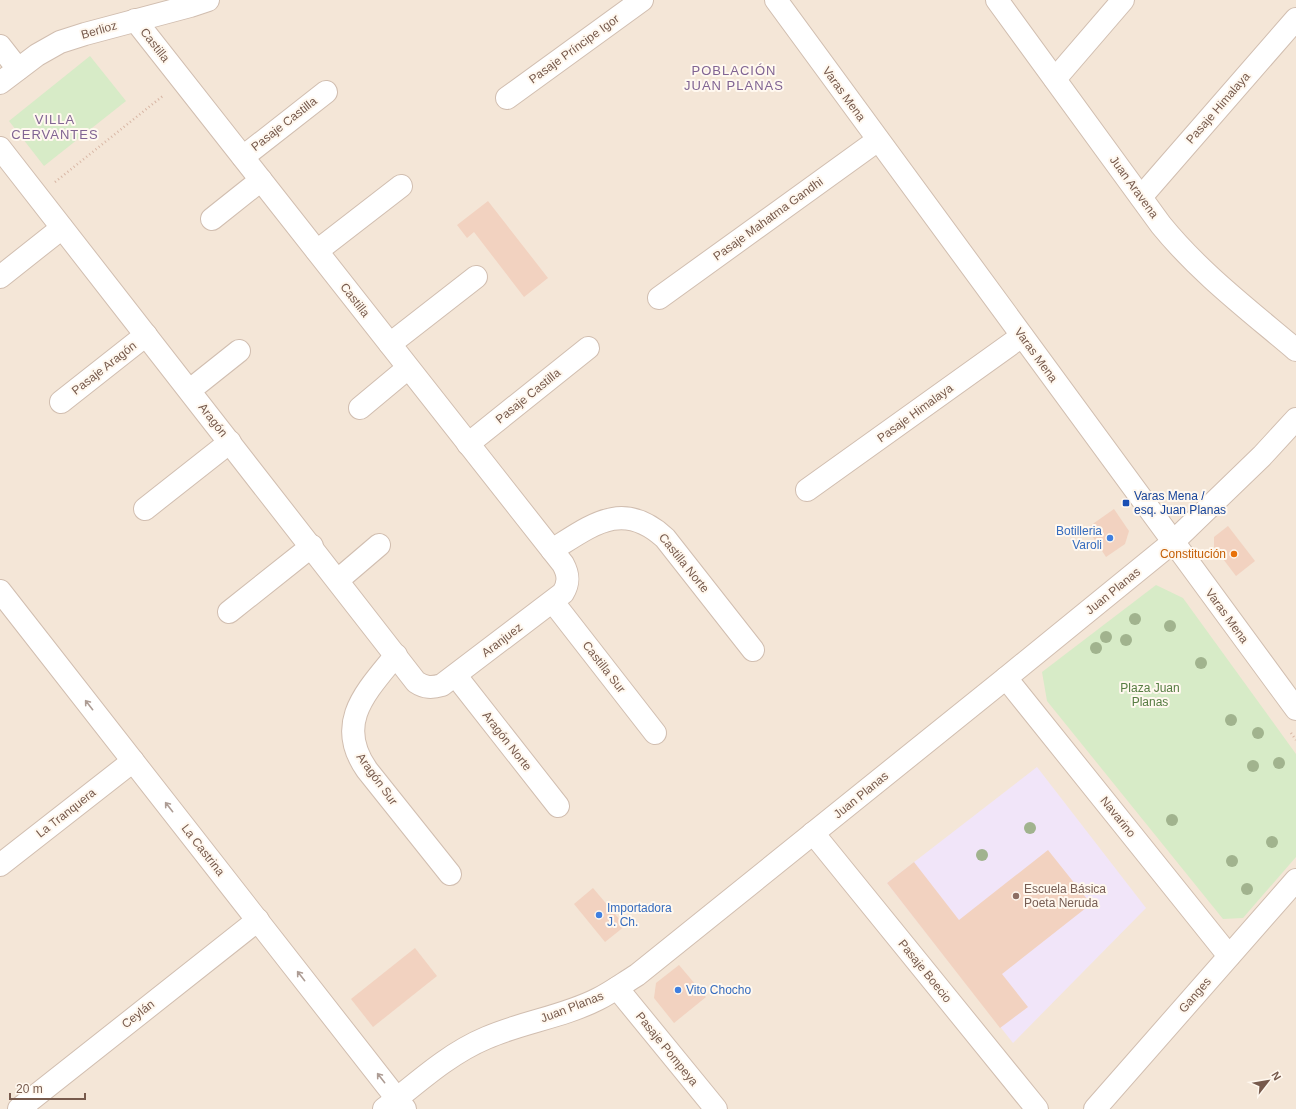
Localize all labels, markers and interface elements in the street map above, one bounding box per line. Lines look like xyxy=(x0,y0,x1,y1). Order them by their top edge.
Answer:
street label: Pasaje Príncipe Igor xyxy=(526,12,622,86)
street label: Berlioz xyxy=(79,18,119,42)
street label: Castilla xyxy=(137,25,173,65)
district label: POBLACIÓN JUAN PLANAS xyxy=(684,63,784,93)
street label: Varas Mena xyxy=(820,64,869,124)
street label: Pasaje Himalaya xyxy=(1183,69,1253,147)
street label: Pasaje Castilla xyxy=(248,94,320,154)
district label: VILLA CERVANTES xyxy=(11,112,99,142)
street label: Juan Aravena xyxy=(1107,153,1161,221)
street label: Pasaje Mahatma Gandhi xyxy=(710,175,826,263)
street label: Castilla xyxy=(337,280,373,320)
street label: Varas Mena xyxy=(1012,325,1061,385)
street label: Pasaje Aragón xyxy=(69,338,139,398)
street label: Pasaje Castilla xyxy=(493,365,563,426)
street label: Pasaje Himalaya xyxy=(874,381,956,445)
street label: Aragón xyxy=(196,400,230,440)
place label: Varas Mena / esq. Juan Planas xyxy=(1134,489,1226,517)
marker: Varas Mena / esq. Juan Planas xyxy=(1121,498,1131,508)
place label: Botilleria Varoli xyxy=(1056,524,1102,552)
street label: Castilla Norte xyxy=(656,531,712,596)
marker: Botilleria Varoli xyxy=(1105,533,1115,543)
place label: Constitución xyxy=(1160,547,1226,561)
marker: Constitución xyxy=(1229,549,1239,559)
street label: Juan Planas xyxy=(1083,565,1143,617)
street label: Varas Mena xyxy=(1203,586,1252,646)
street label: Aranjuez xyxy=(479,620,525,660)
street label: Castilla Sur xyxy=(580,639,628,695)
park label: Plaza Juan Planas xyxy=(1120,681,1180,709)
one-way arrow xyxy=(85,699,94,710)
street label: Aragón Norte xyxy=(480,709,535,774)
street label: Aragón Sur xyxy=(353,750,401,808)
street label: Juan Planas xyxy=(831,769,891,821)
street label: La Tranquera xyxy=(34,785,99,840)
street label: Navarino xyxy=(1097,794,1139,840)
one-way arrow xyxy=(165,802,174,813)
street label: La Castrina xyxy=(179,822,228,879)
place label: Escuela Básica Poeta Neruda xyxy=(1024,882,1106,910)
marker: Escuela Básica Poeta Neruda xyxy=(1011,891,1021,901)
place label: Importadora J. Ch. xyxy=(607,901,672,929)
marker: Importadora J. Ch. xyxy=(594,910,604,920)
street label: Pasaje Boecio xyxy=(895,937,955,1005)
one-way arrow xyxy=(297,970,306,981)
street label: Ganges xyxy=(1176,975,1214,1015)
place label: Vito Chocho xyxy=(686,983,751,997)
marker: Vito Chocho xyxy=(673,985,683,995)
street label: Juan Planas xyxy=(539,989,605,1025)
street label: Ceylán xyxy=(119,997,157,1031)
street label: Pasaje Pompeya xyxy=(633,1009,701,1089)
north arrow xyxy=(1248,1061,1288,1101)
text: N xyxy=(1269,1069,1284,1082)
one-way arrow xyxy=(377,1073,386,1084)
scale bar xyxy=(10,1075,85,1101)
text: 20 m xyxy=(16,1082,43,1096)

